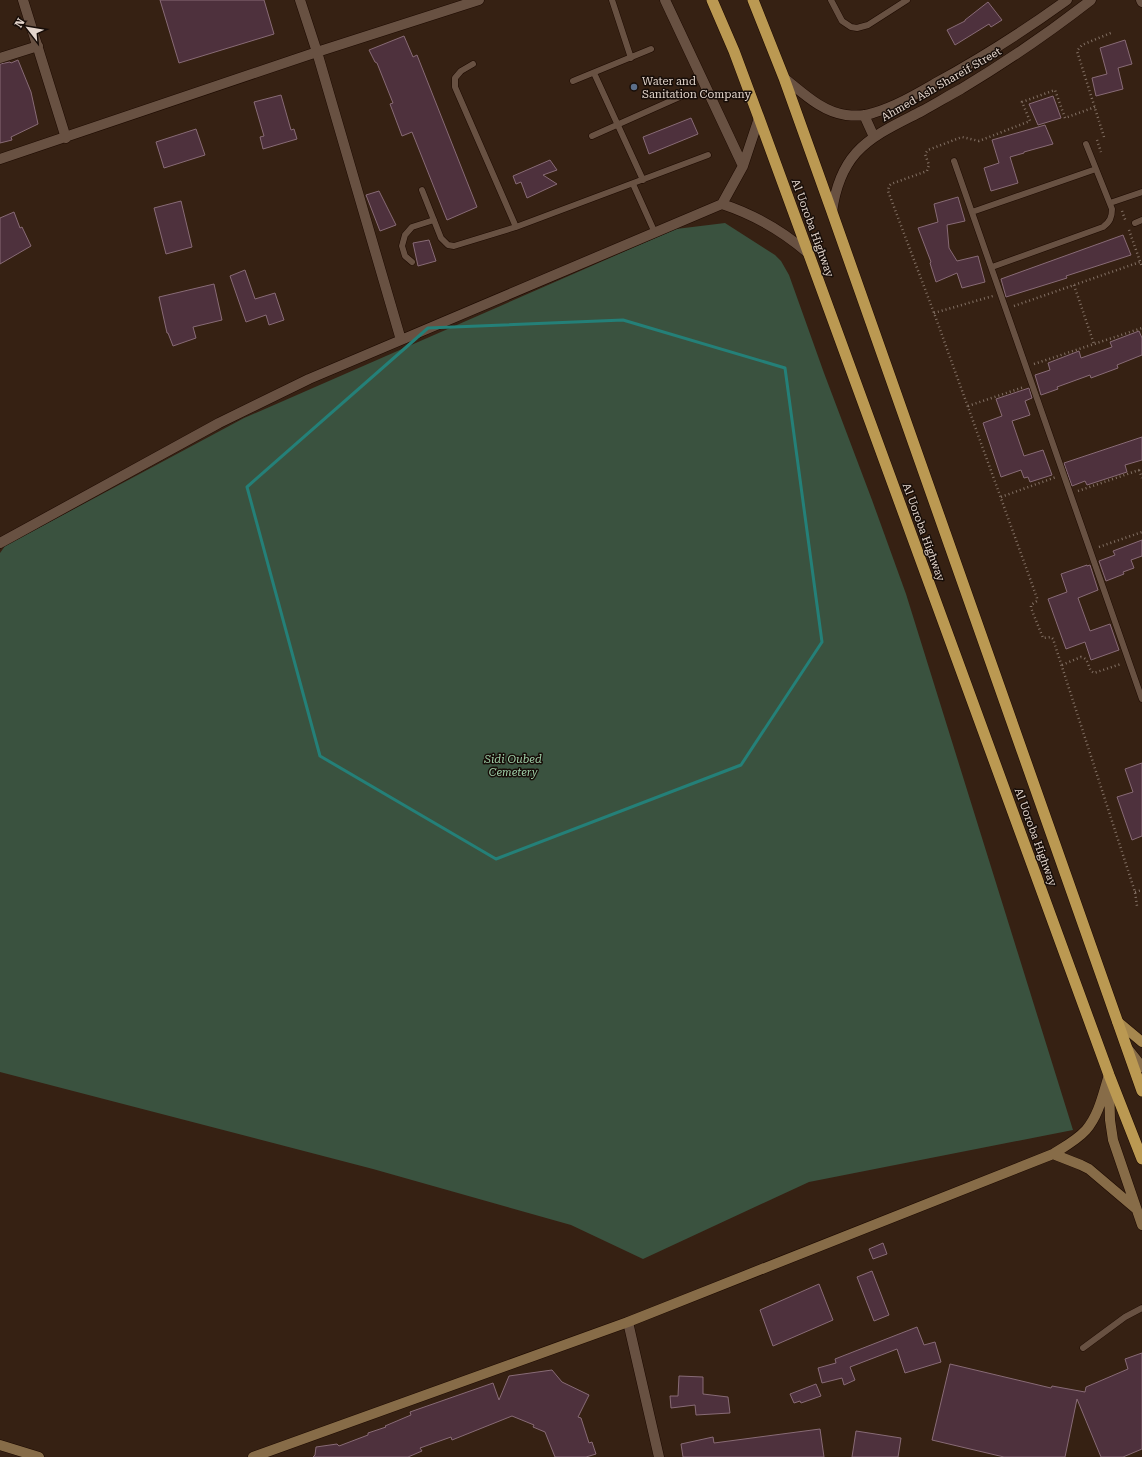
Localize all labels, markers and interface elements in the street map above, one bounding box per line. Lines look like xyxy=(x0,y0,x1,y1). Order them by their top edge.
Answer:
north arrow xyxy=(8,8,48,48)
text: N xyxy=(12,16,28,30)
street label: Ahmed Ash Shareif Street xyxy=(879,45,1004,124)
place label: Water and Sanitation Company xyxy=(642,75,751,101)
marker: Water and Sanitation Company xyxy=(629,82,639,92)
street label: Al Uoroba Highway xyxy=(789,177,836,279)
street label: Al Uoroba Highway xyxy=(900,481,947,583)
park label: Sidi Oubed Cemetery xyxy=(483,753,542,779)
street label: Al Uoroba Highway xyxy=(1012,786,1059,888)

